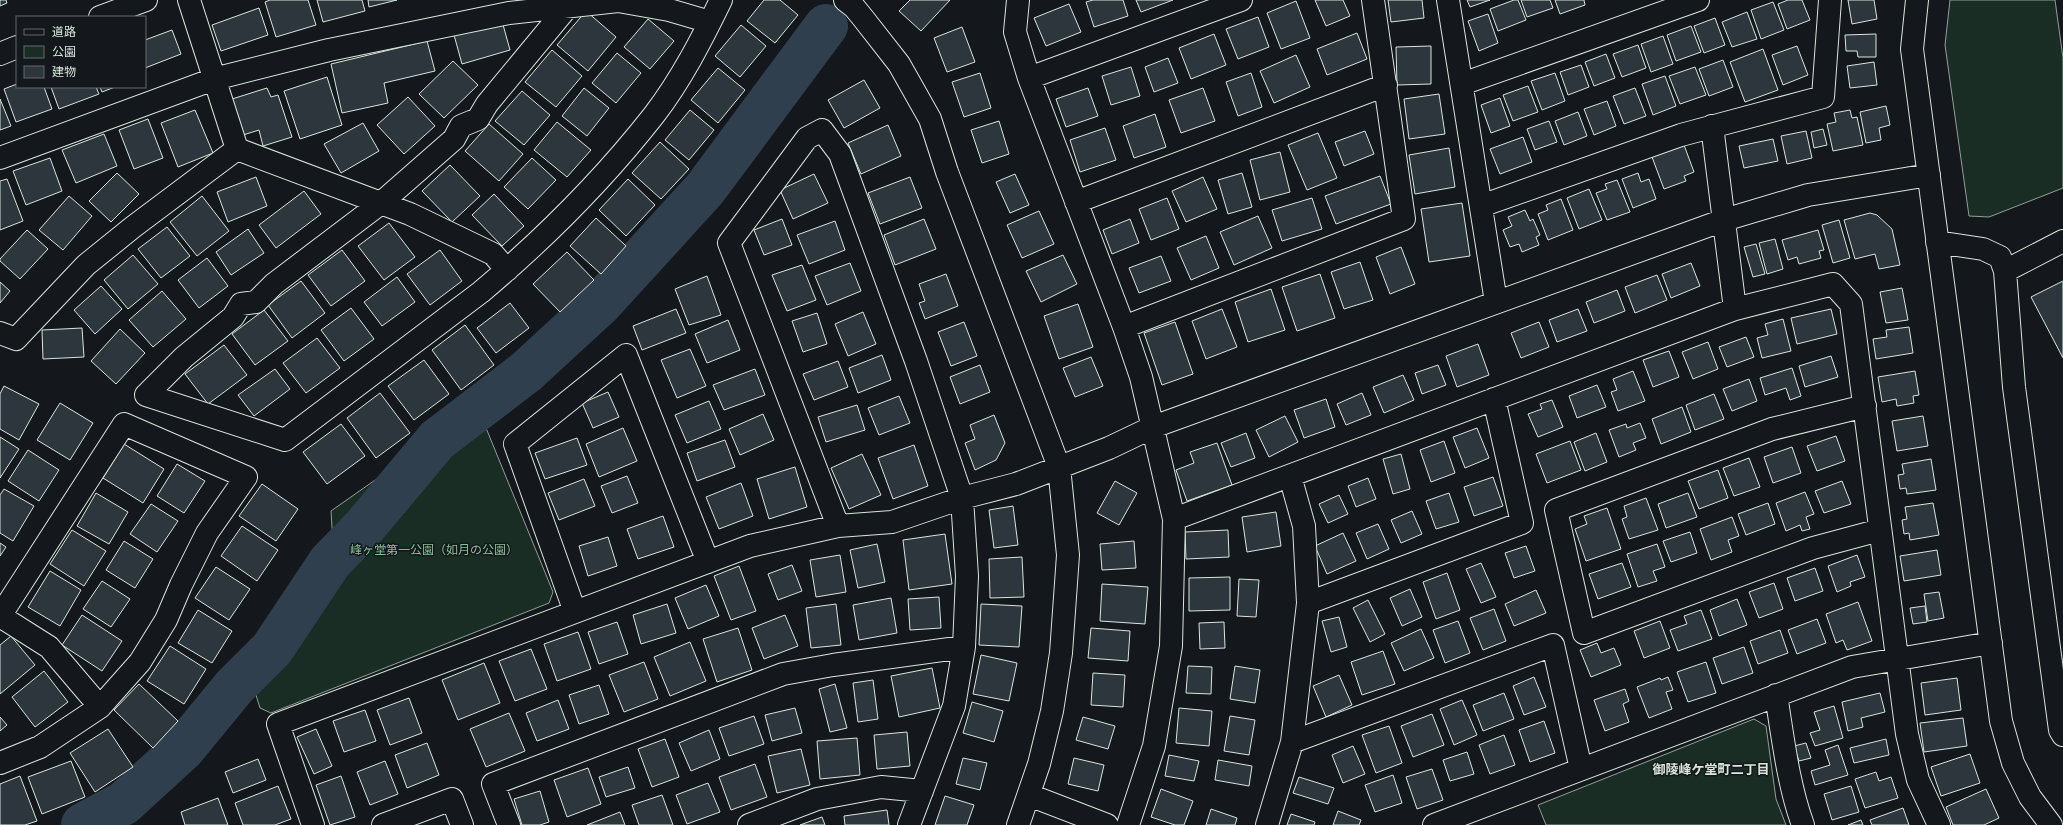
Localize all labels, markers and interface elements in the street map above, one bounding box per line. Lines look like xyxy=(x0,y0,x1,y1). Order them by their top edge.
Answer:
legend xyxy=(16,16,146,88)
text: 道路 xyxy=(52,23,76,41)
text: 公園 xyxy=(52,43,76,61)
text: 建物 xyxy=(52,63,76,81)
park label: 峰ヶ堂第一公園（如月の公園） xyxy=(350,541,518,559)
district label: 御陵峰ケ堂町二丁目 xyxy=(1652,760,1770,779)

